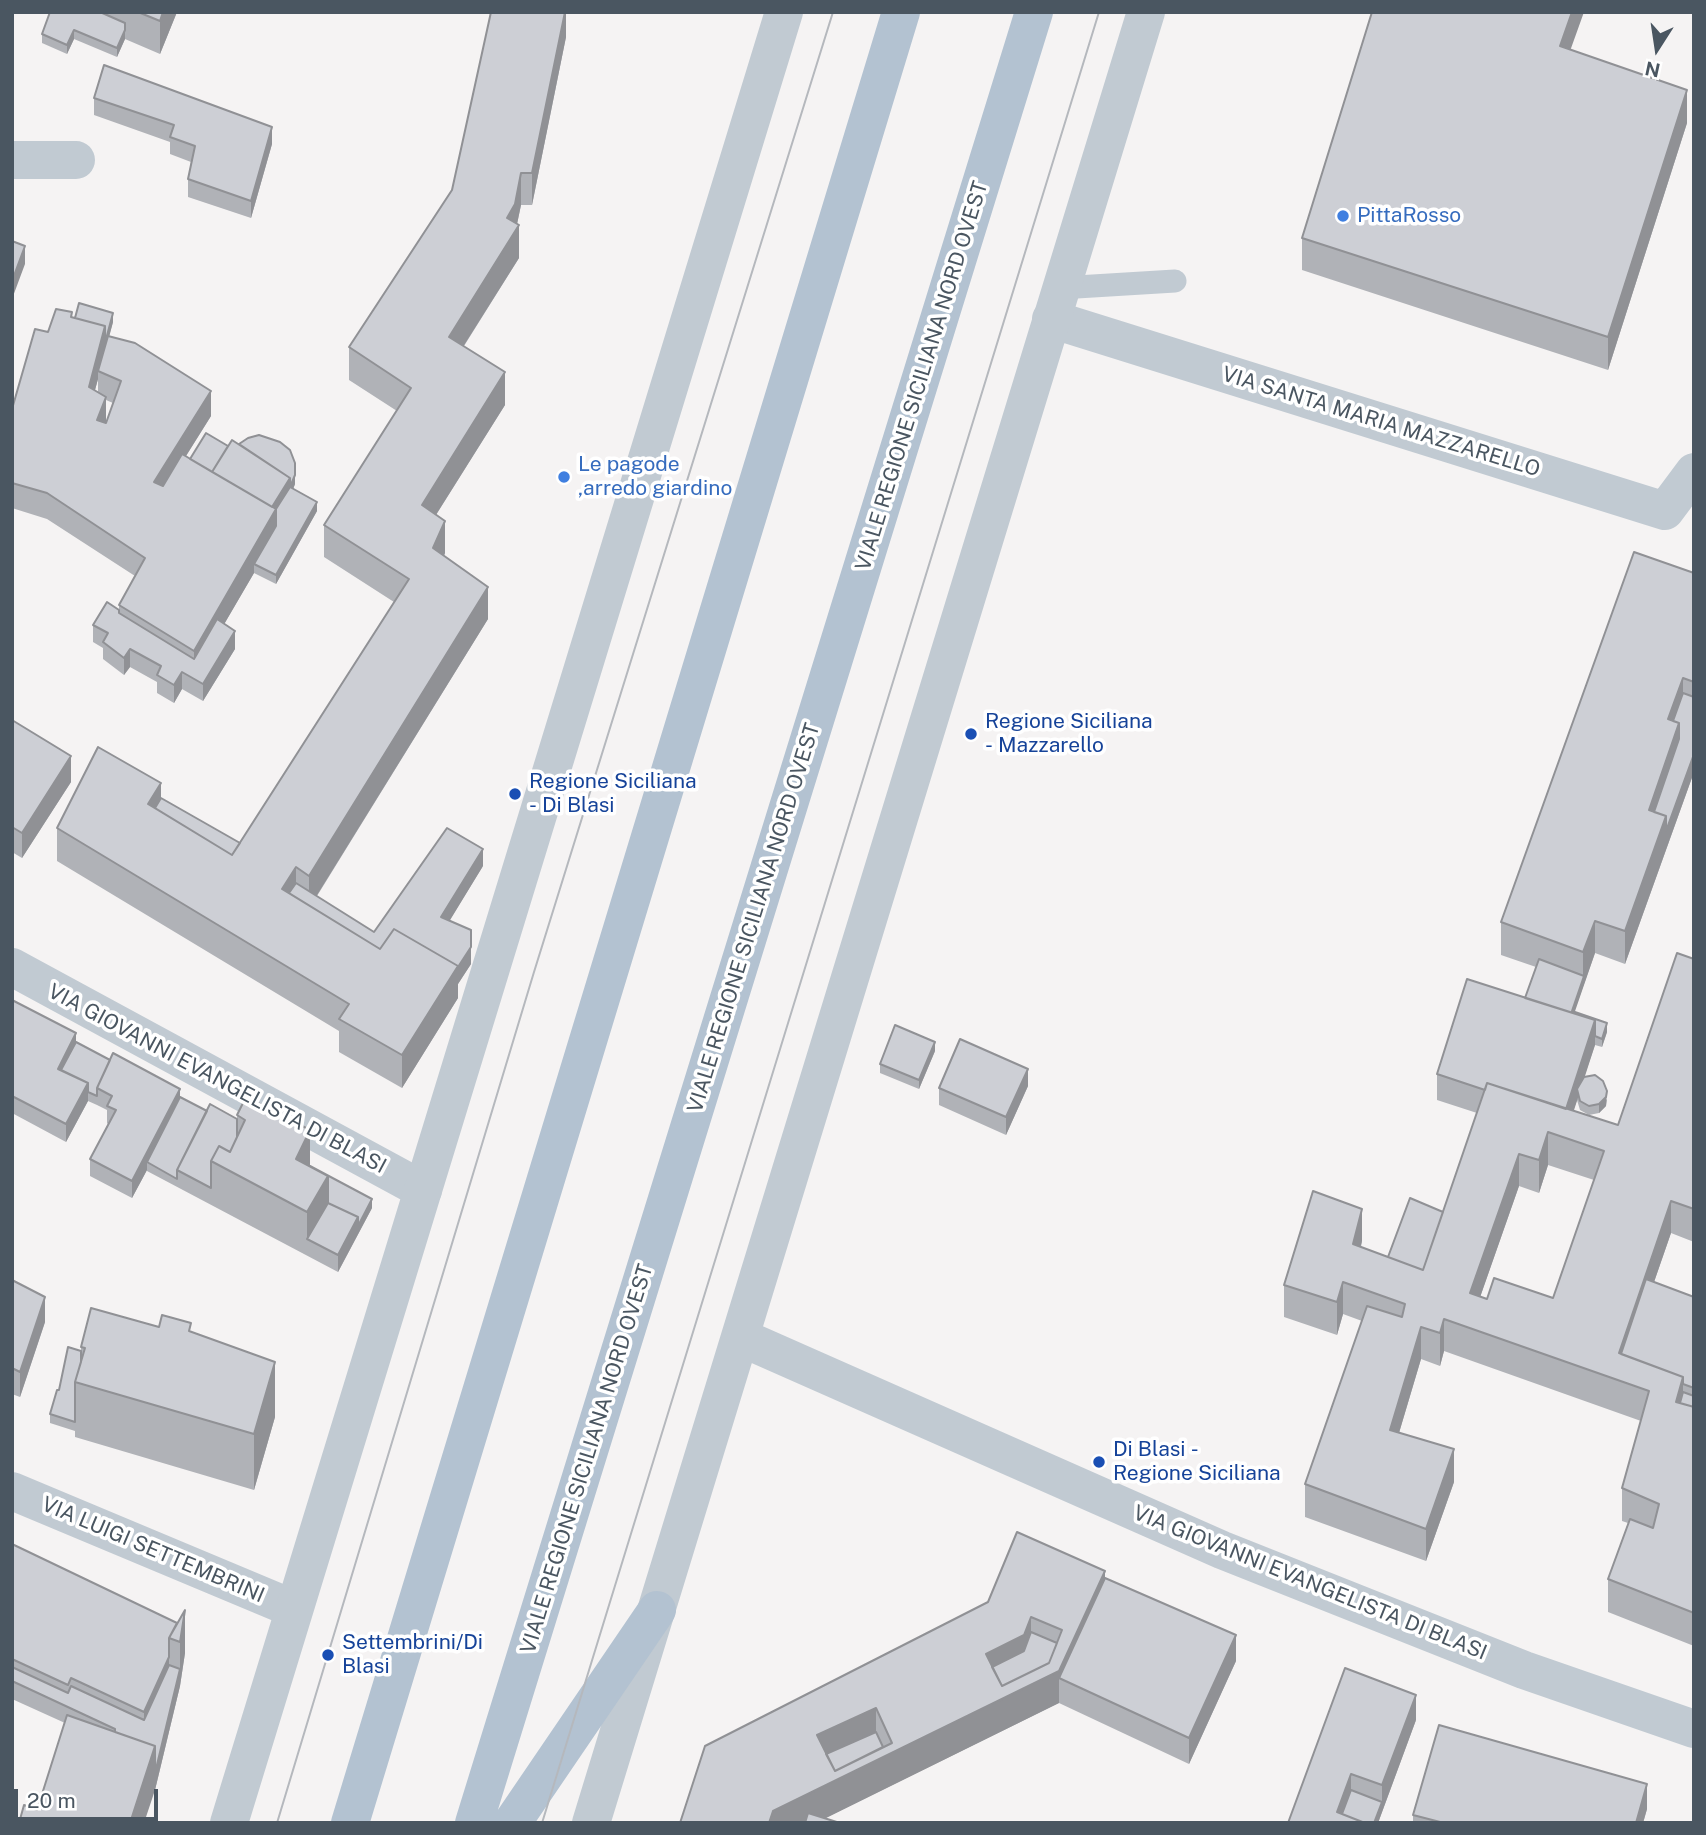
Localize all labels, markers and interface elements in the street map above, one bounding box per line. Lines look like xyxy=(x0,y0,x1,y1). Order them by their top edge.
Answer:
north arrow xyxy=(1622,14,1692,84)
text: N xyxy=(1643,57,1662,82)
street label: VIALE REGIONE SICILIANA NORD OVEST xyxy=(851,178,993,574)
place label: PittaRosso xyxy=(1357,203,1461,229)
marker: PittaRosso xyxy=(1335,208,1351,224)
street label: VIA SANTA MARIA MAZZARELLO xyxy=(1219,362,1543,482)
place label: Le pagode ,arredo giardino xyxy=(578,452,732,502)
marker: Le pagode ,arredo giardino xyxy=(556,469,572,485)
place label: Regione Siciliana - Mazzarello xyxy=(985,709,1153,759)
street label: VIALE REGIONE SICILIANA NORD OVEST xyxy=(683,720,825,1116)
marker: Regione Siciliana - Mazzarello xyxy=(963,726,979,742)
place label: Regione Siciliana - Di Blasi xyxy=(529,769,697,819)
marker: Regione Siciliana - Di Blasi xyxy=(507,786,523,802)
street label: VIA GIOVANNI EVANGELISTA DI BLASI xyxy=(44,979,390,1179)
street label: VIALE REGIONE SICILIANA NORD OVEST xyxy=(516,1261,658,1657)
place label: Di Blasi - Regione Siciliana xyxy=(1113,1437,1281,1487)
marker: Di Blasi - Regione Siciliana xyxy=(1091,1454,1107,1470)
street label: VIA LUIGI SETTEMBRINI xyxy=(38,1492,268,1608)
street label: VIA GIOVANNI EVANGELISTA DI BLASI xyxy=(1129,1500,1491,1666)
place label: Settembrini/Di Blasi xyxy=(342,1630,483,1680)
marker: Settembrini/Di Blasi xyxy=(320,1647,336,1663)
scale bar xyxy=(18,1776,161,1820)
text: 20 m xyxy=(27,1788,76,1813)

